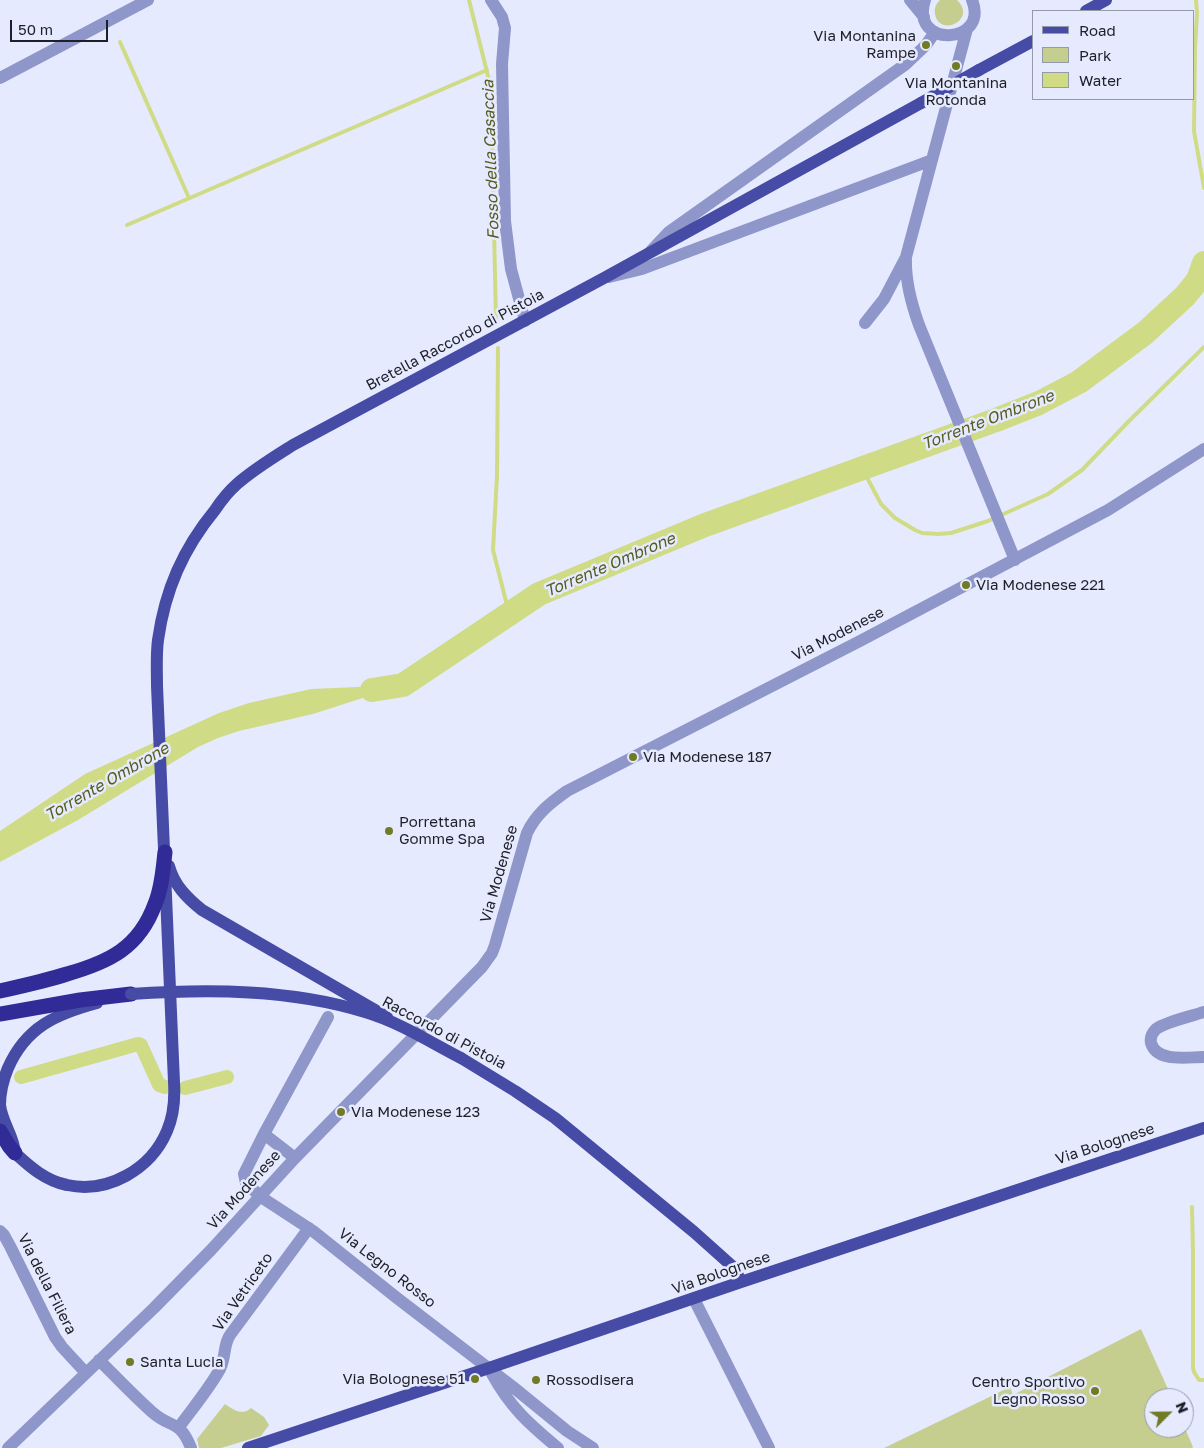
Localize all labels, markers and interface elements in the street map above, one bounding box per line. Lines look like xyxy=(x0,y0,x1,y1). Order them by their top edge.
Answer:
scale bar xyxy=(12,10,110,42)
legend xyxy=(1032,10,1194,100)
text: 50 m xyxy=(18,20,53,38)
text: Road xyxy=(1079,21,1116,39)
place label: Via Montanina Rampe xyxy=(813,27,916,62)
marker: Via Montanina Rampe xyxy=(920,39,932,51)
text: Park xyxy=(1079,46,1111,64)
marker: Via Montanina Rotonda xyxy=(950,60,962,72)
text: Water xyxy=(1079,71,1122,89)
place label: Via Montanina Rotonda xyxy=(905,74,1007,109)
water label: Fosso della Casaccia xyxy=(479,80,503,240)
street label: Bretella Raccordo di Pistoia xyxy=(363,285,547,395)
water label: Torrente Ombrone xyxy=(919,386,1057,454)
water label: Torrente Ombrone xyxy=(542,529,678,601)
place label: Via Modenese 221 xyxy=(976,576,1105,594)
marker: Via Modenese 221 xyxy=(960,579,972,591)
street label: Via Modenese xyxy=(789,603,887,665)
water label: Torrente Ombrone xyxy=(42,739,172,825)
place label: Via Modenese 187 xyxy=(643,748,772,766)
marker: Via Modenese 187 xyxy=(627,751,639,763)
place label: Porrettana Gomme Spa xyxy=(399,813,485,848)
street label: Via Modenese xyxy=(476,823,522,925)
marker: Porrettana Gomme Spa xyxy=(383,825,395,837)
street label: Raccordo di Pistoia xyxy=(379,993,509,1073)
place label: Via Modenese 123 xyxy=(351,1103,480,1121)
marker: Via Modenese 123 xyxy=(335,1106,347,1118)
street label: Via Bolognese xyxy=(1053,1120,1157,1168)
street label: Via Modenese xyxy=(204,1147,284,1233)
street label: Via Legno Rosso xyxy=(335,1224,439,1312)
street label: Via della Filiera xyxy=(14,1231,80,1337)
street label: Via Bolognese xyxy=(669,1248,773,1298)
street label: Via Vetriceto xyxy=(209,1249,277,1335)
place label: Santa Lucia xyxy=(140,1353,223,1371)
marker: Santa Lucia xyxy=(124,1356,136,1368)
place label: Via Bolognese 51 xyxy=(342,1370,465,1388)
place label: Rossodisera xyxy=(546,1371,634,1389)
marker: Via Bolognese 51 xyxy=(469,1373,481,1385)
place label: Centro Sportivo Legno Rosso xyxy=(971,1373,1085,1408)
marker: Rossodisera xyxy=(530,1374,542,1386)
marker: Centro Sportivo Legno Rosso xyxy=(1089,1385,1101,1397)
north arrow xyxy=(1144,1388,1194,1438)
text: N xyxy=(1172,1399,1192,1416)

